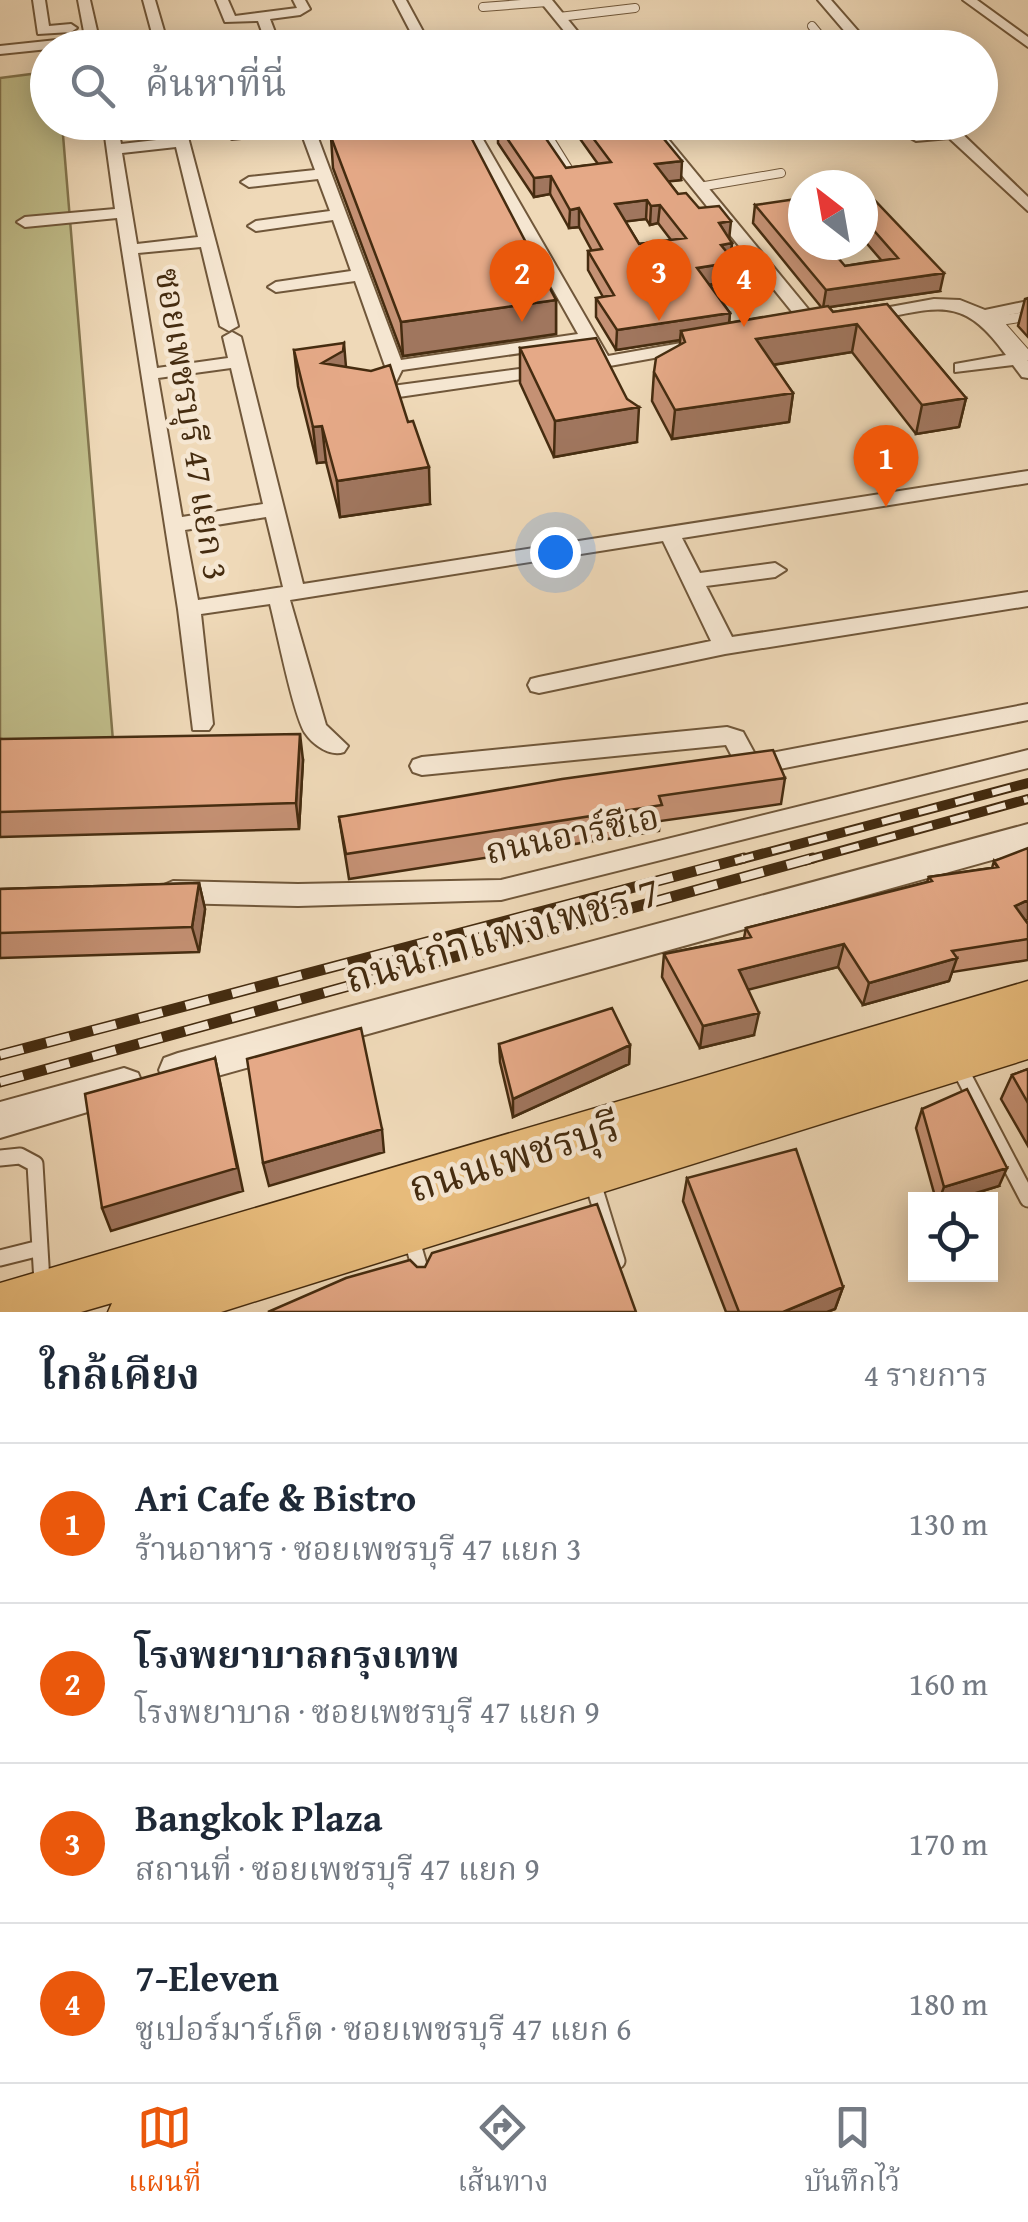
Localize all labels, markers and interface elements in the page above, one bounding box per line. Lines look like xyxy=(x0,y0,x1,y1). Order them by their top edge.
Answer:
search box xyxy=(30,30,998,140)
text: ค้นหาที่นี่ xyxy=(145,54,286,110)
icon: search xyxy=(65,58,120,113)
north arrow xyxy=(788,170,878,260)
pin: 3 xyxy=(626,238,692,321)
pin: 2 xyxy=(490,240,554,322)
pin: 4 xyxy=(712,245,776,327)
street label: ซอยเพชรบุรี 47 แยก 3 xyxy=(143,264,242,584)
pin: 1 xyxy=(854,424,918,507)
your location xyxy=(530,527,581,578)
street label: ถนนอาร์ซีเอ xyxy=(480,790,663,877)
street label: ถนนกำแพงเพชร 7 xyxy=(337,859,667,1008)
street label: ถนนเพชรบุรี xyxy=(401,1094,627,1217)
map controls xyxy=(908,1192,998,1282)
button: locate xyxy=(908,1192,998,1282)
text: ใกล้เคียง xyxy=(40,1343,200,1404)
text: 4 รายการ xyxy=(864,1351,988,1398)
text: Ari Cafe & Bistro xyxy=(135,1469,416,1525)
text: 1 xyxy=(64,1500,81,1547)
text: 130 m xyxy=(909,1500,988,1547)
text: ร้านอาหาร · ซอยเพชรบุรี 47 แยก 3 xyxy=(135,1525,582,1572)
text: โรงพยาบาลกรุงเทพ xyxy=(135,1626,460,1682)
text: 2 xyxy=(64,1660,81,1707)
text: 160 m xyxy=(909,1660,988,1707)
text: โรงพยาบาล · ซอยเพชรบุรี 47 แยก 9 xyxy=(135,1688,600,1735)
text: Bangkok Plaza xyxy=(135,1789,382,1845)
text: 3 xyxy=(64,1820,81,1867)
text: 170 m xyxy=(909,1820,988,1867)
text: สถานที่ · ซอยเพชรบุรี 47 แยก 9 xyxy=(135,1845,540,1892)
text: 7-Eleven xyxy=(135,1949,279,2005)
text: 4 xyxy=(64,1980,81,2027)
text: 180 m xyxy=(909,1980,988,2027)
text: ซูเปอร์มาร์เก็ต · ซอยเพชรบุรี 47 แยก 6 xyxy=(135,2005,631,2052)
tab: แผนที่ xyxy=(128,2100,201,2206)
tab: เส้นทาง xyxy=(457,2100,549,2206)
tab: บันทึกไว้ xyxy=(805,2100,900,2206)

